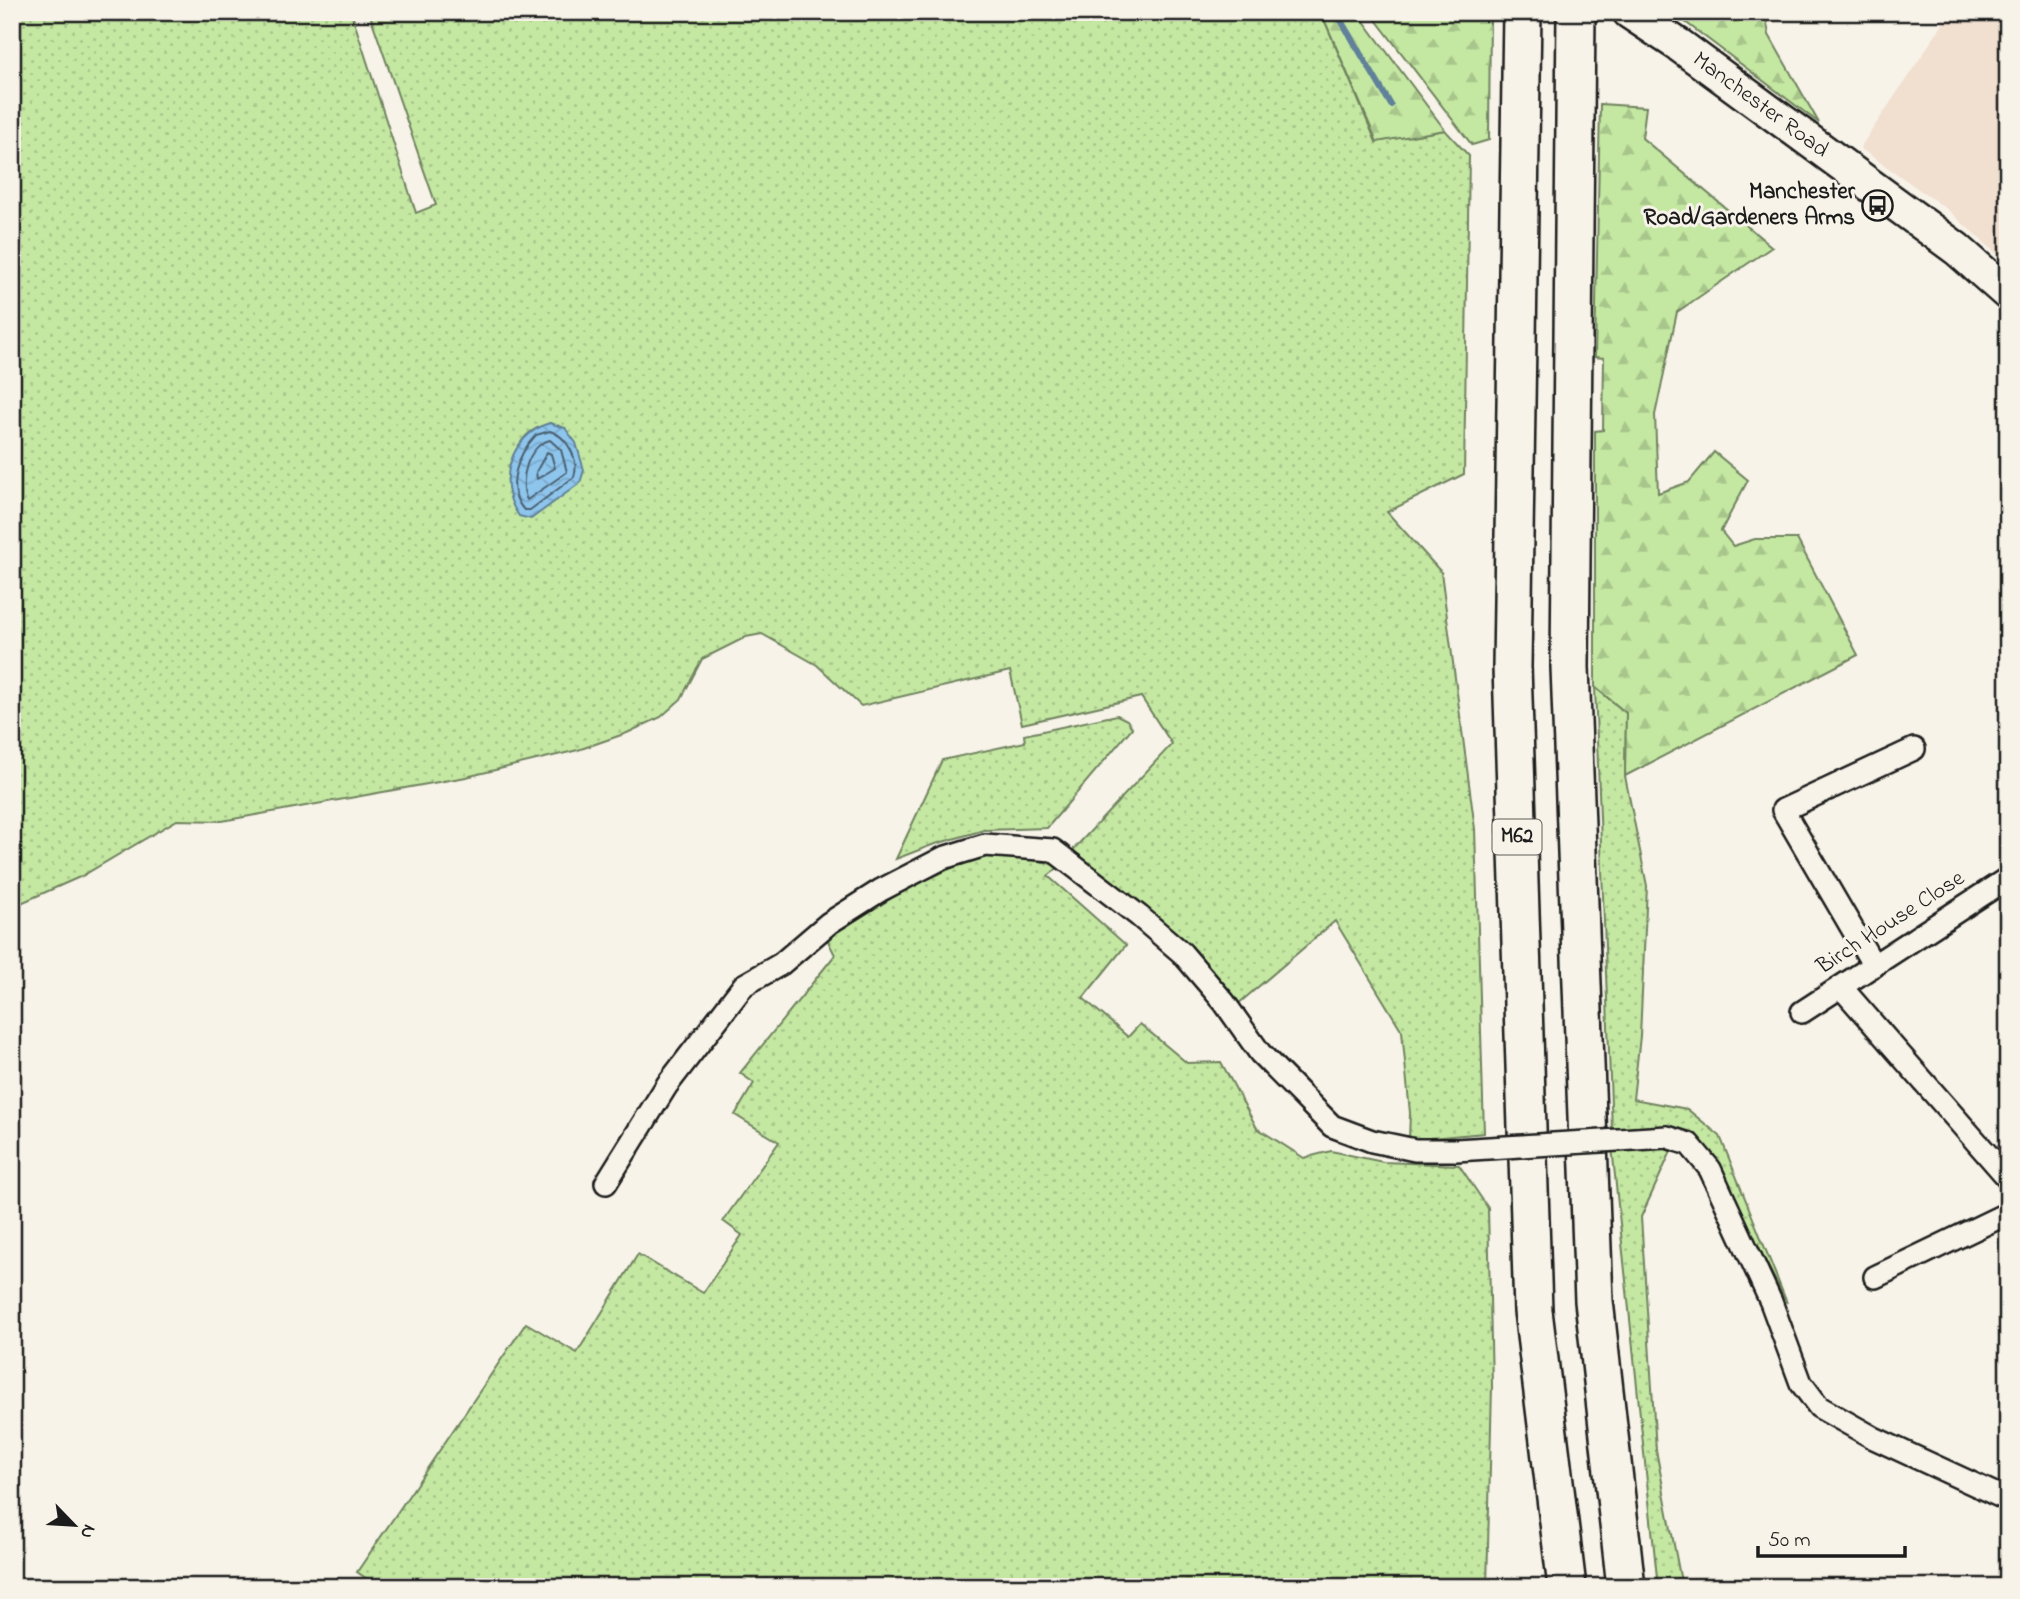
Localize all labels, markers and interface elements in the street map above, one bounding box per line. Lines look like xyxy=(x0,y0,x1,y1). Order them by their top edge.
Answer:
street label: Manchester Road xyxy=(1685,44,1836,166)
place label: Manchester Road/Gardeners Arms xyxy=(1644,176,1856,235)
bus stop icon: Manchester Road/Gardeners Arms xyxy=(1861,188,1895,222)
road number: M62 xyxy=(1492,820,1542,854)
street label: Birch House Close xyxy=(1810,862,1972,984)
north arrow xyxy=(38,1490,108,1560)
scale bar xyxy=(1758,1515,1904,1559)
text: N xyxy=(72,1520,102,1543)
text: 50 m xyxy=(1768,1526,1811,1556)

